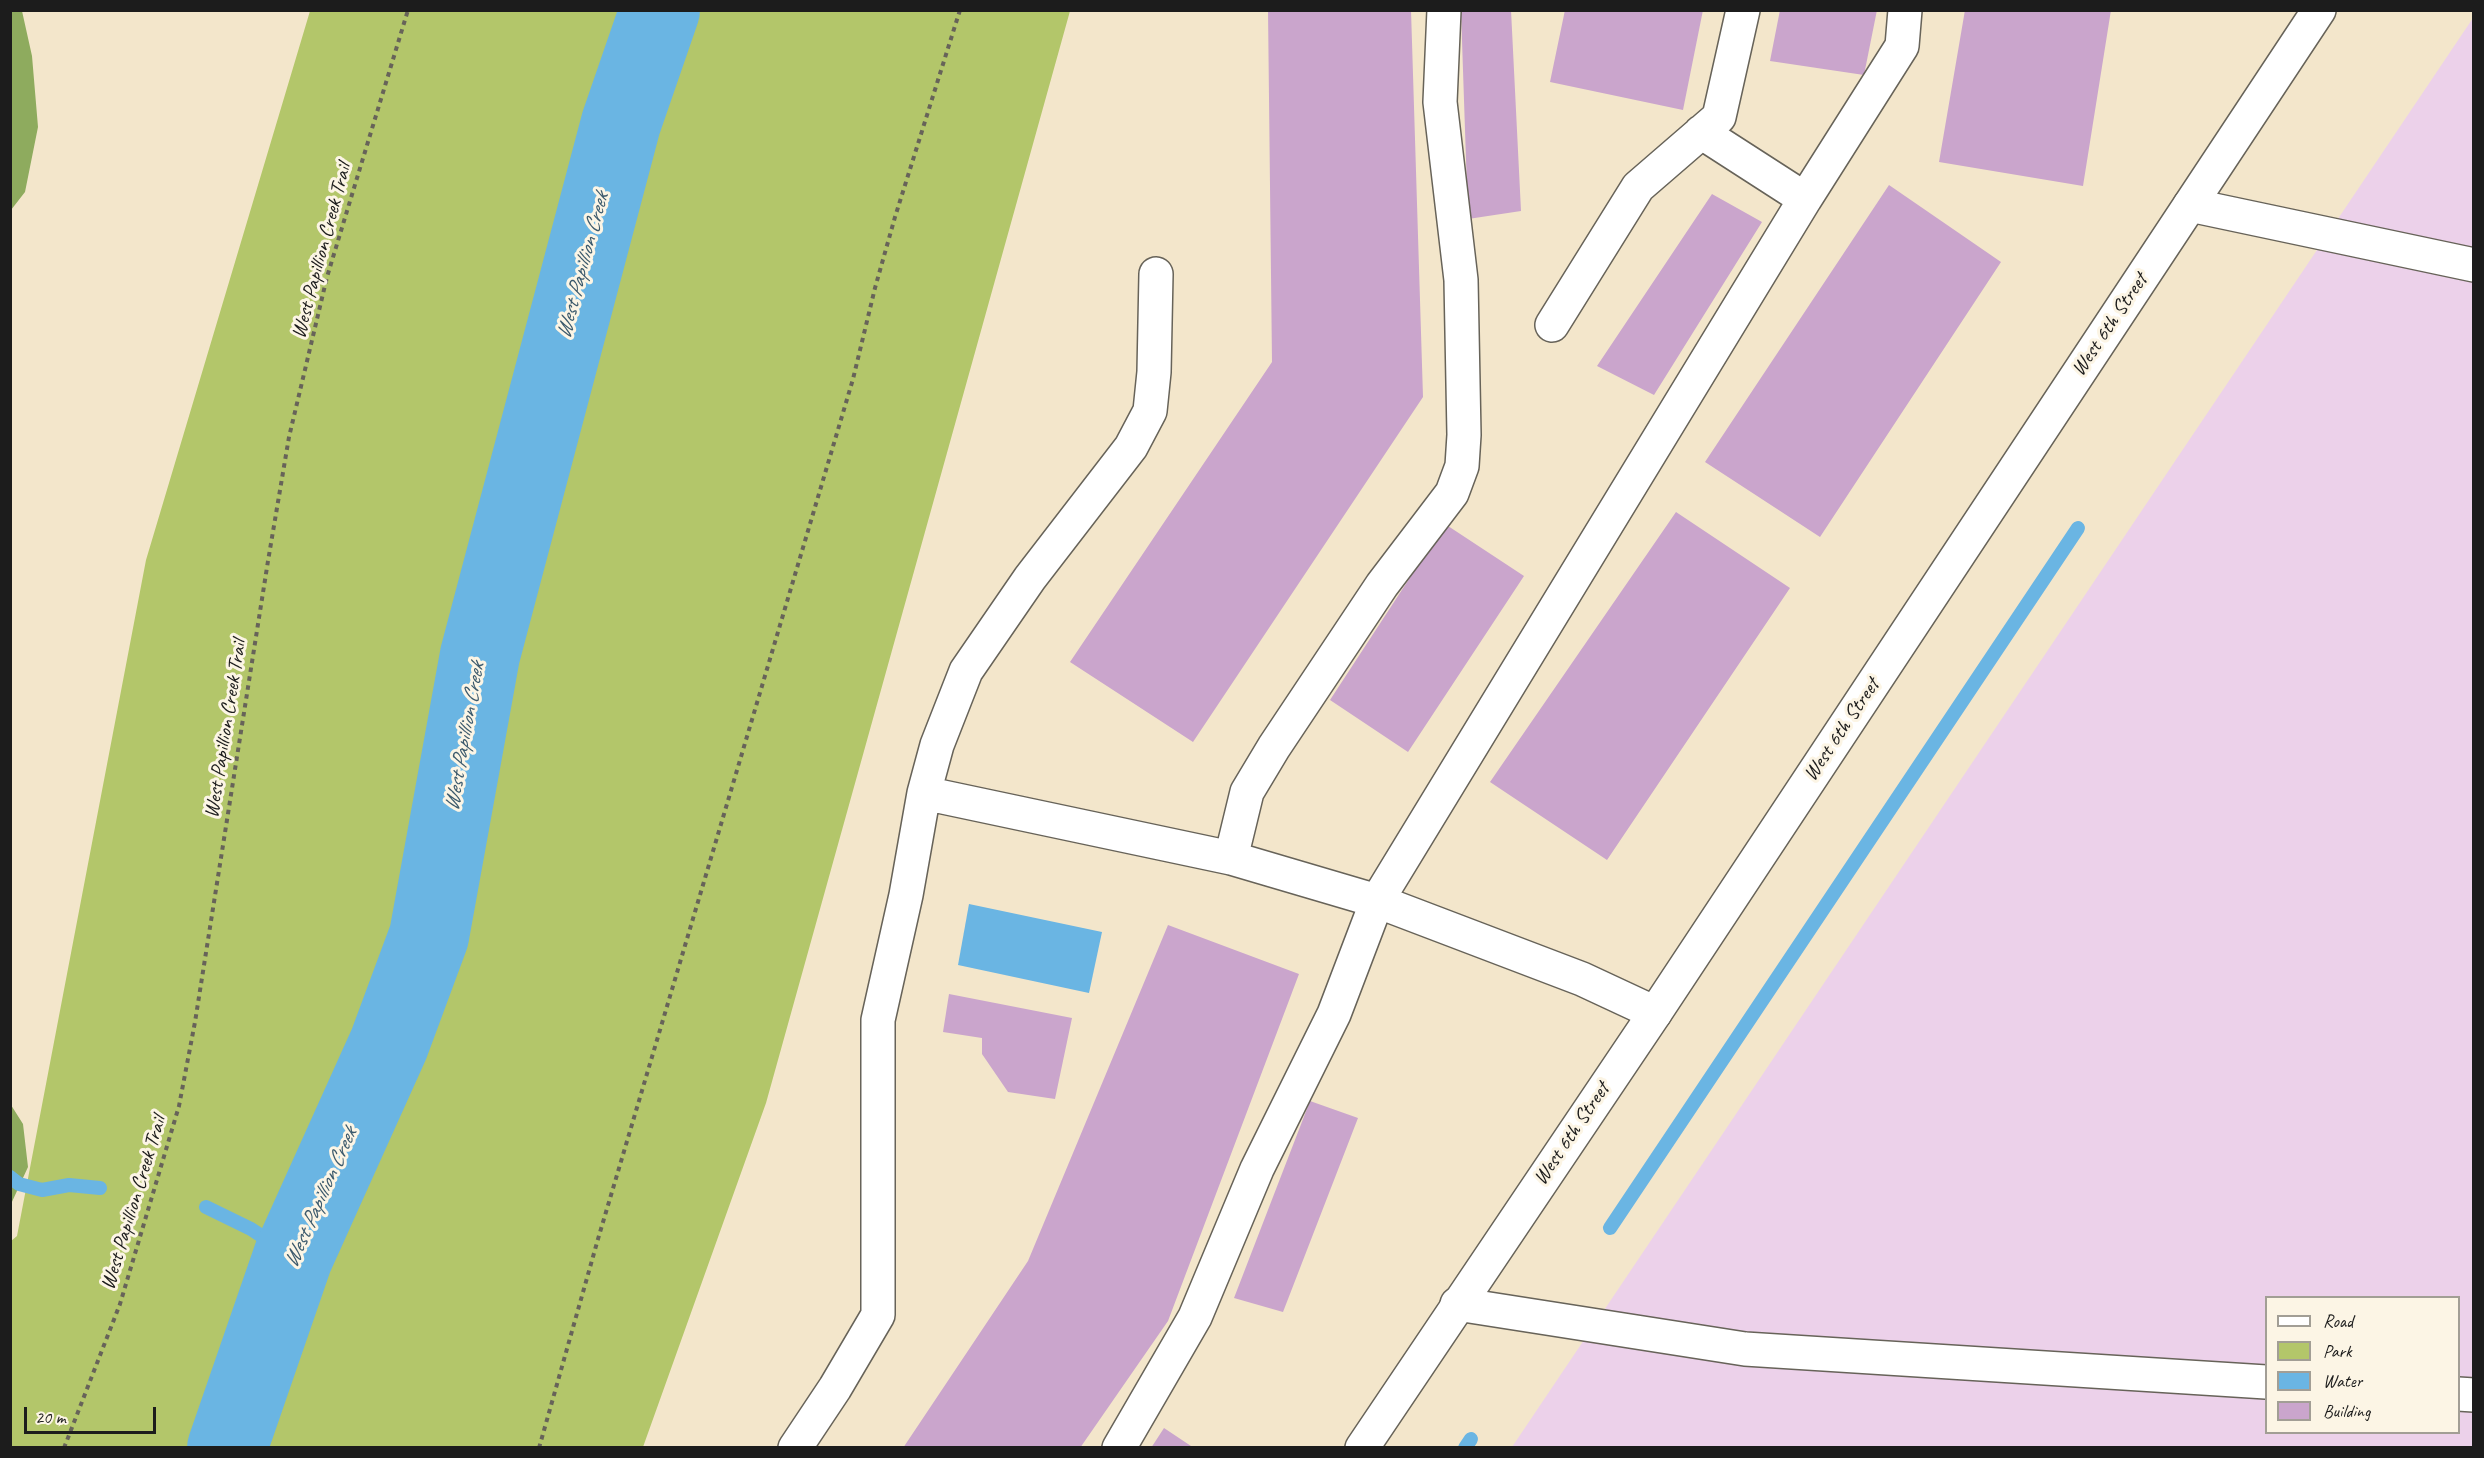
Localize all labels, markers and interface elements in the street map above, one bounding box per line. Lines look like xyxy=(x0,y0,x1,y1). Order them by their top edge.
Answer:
street label: West Papillion Creek Trail xyxy=(287,161,357,341)
water label: West Papillion Creek xyxy=(551,190,615,342)
street label: West 6th Street xyxy=(2067,269,2153,381)
street label: West Papillion Creek Trail xyxy=(199,638,253,820)
water label: West Papillion Creek xyxy=(439,661,491,813)
street label: West 6th Street xyxy=(1799,674,1885,786)
street label: West 6th Street xyxy=(1529,1078,1615,1190)
street label: West Papillion Creek Trail xyxy=(96,1113,172,1293)
water label: West Papillion Creek xyxy=(278,1124,364,1272)
legend xyxy=(2265,1296,2460,1434)
text: Road xyxy=(2323,1310,2353,1332)
text: Park xyxy=(2323,1340,2352,1362)
text: Water xyxy=(2323,1370,2362,1392)
scale bar xyxy=(27,1395,159,1433)
text: Building xyxy=(2323,1400,2370,1422)
text: 20 m xyxy=(35,1406,66,1428)

